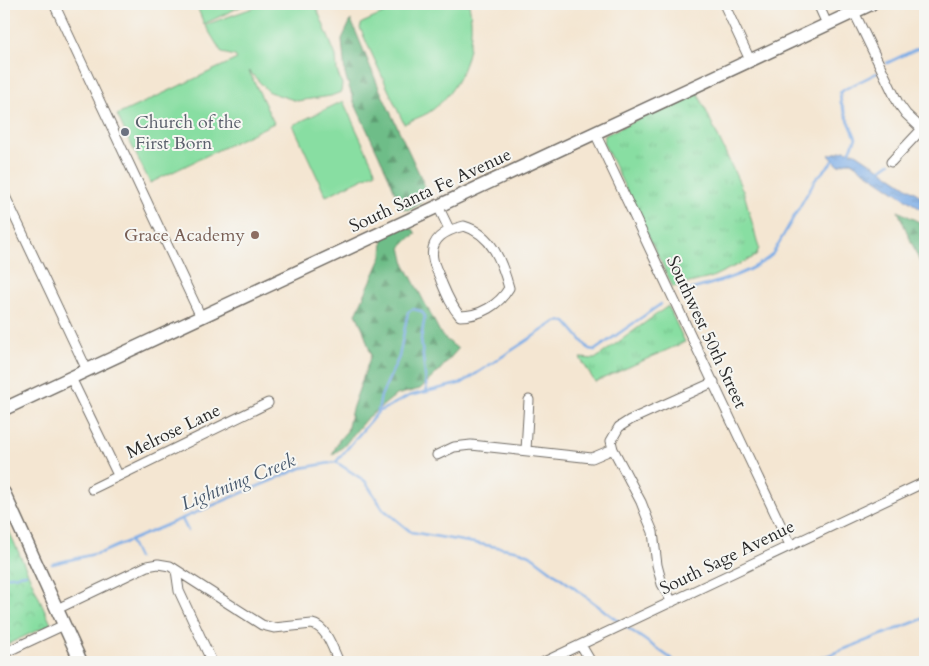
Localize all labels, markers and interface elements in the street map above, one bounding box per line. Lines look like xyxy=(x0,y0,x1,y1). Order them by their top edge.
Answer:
place label: Church of the First Born xyxy=(135,110,242,156)
marker: Church of the First Born xyxy=(119,126,131,138)
street label: South Santa Fe Avenue xyxy=(345,142,515,239)
place label: Grace Academy xyxy=(124,223,245,248)
marker: Grace Academy xyxy=(249,229,261,241)
street label: Southwest 50th Street xyxy=(660,252,753,413)
street label: Melrose Lane xyxy=(122,398,225,465)
water label: Lightning Creek xyxy=(177,447,300,517)
street label: South Sage Avenue xyxy=(656,514,799,601)

